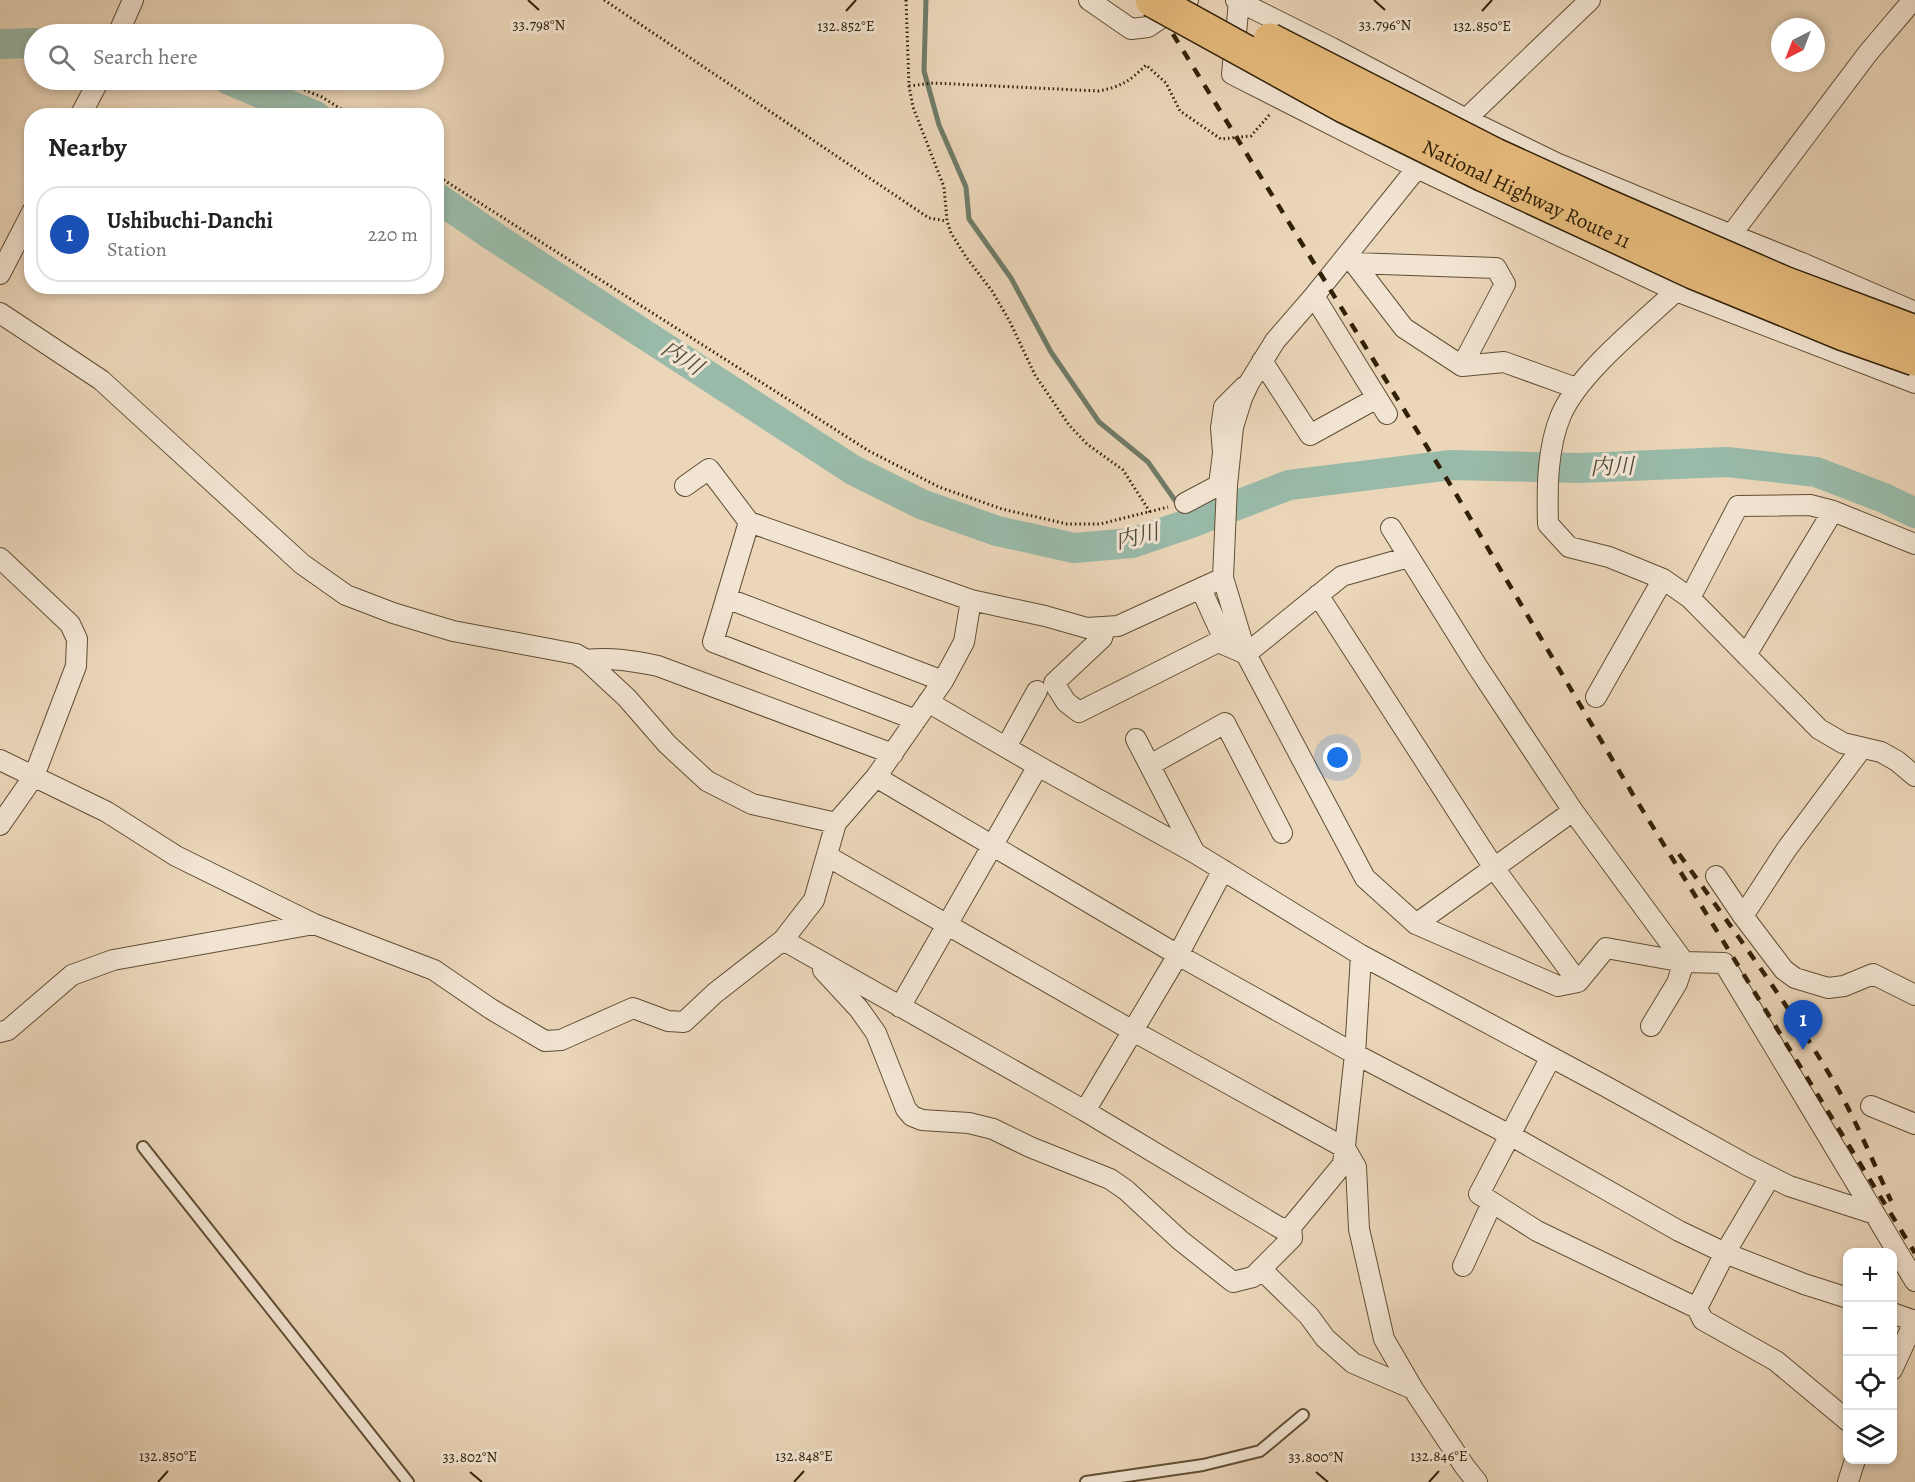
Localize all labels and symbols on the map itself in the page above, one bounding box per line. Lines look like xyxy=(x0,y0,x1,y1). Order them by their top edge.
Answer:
text: 33.798°N xyxy=(513,15,566,35)
text: 33.796°N xyxy=(1359,15,1411,35)
text: 132.852°E xyxy=(817,16,875,36)
text: 132.850°E xyxy=(1453,16,1511,36)
north arrow xyxy=(1771,18,1825,72)
street label: National Highway Route 11 xyxy=(1417,133,1635,255)
water label: 内川 xyxy=(655,333,710,384)
water label: 内川 xyxy=(1589,451,1637,483)
water label: 内川 xyxy=(1112,517,1164,557)
your location xyxy=(1323,743,1352,772)
pin: 1 xyxy=(1784,1000,1822,1050)
text: 132.850°E xyxy=(139,1446,197,1466)
text: 132.848°E xyxy=(775,1446,833,1466)
text: 132.846°E xyxy=(1410,1446,1468,1466)
text: 33.802°N xyxy=(443,1447,498,1467)
text: 33.800°N xyxy=(1288,1447,1344,1467)

